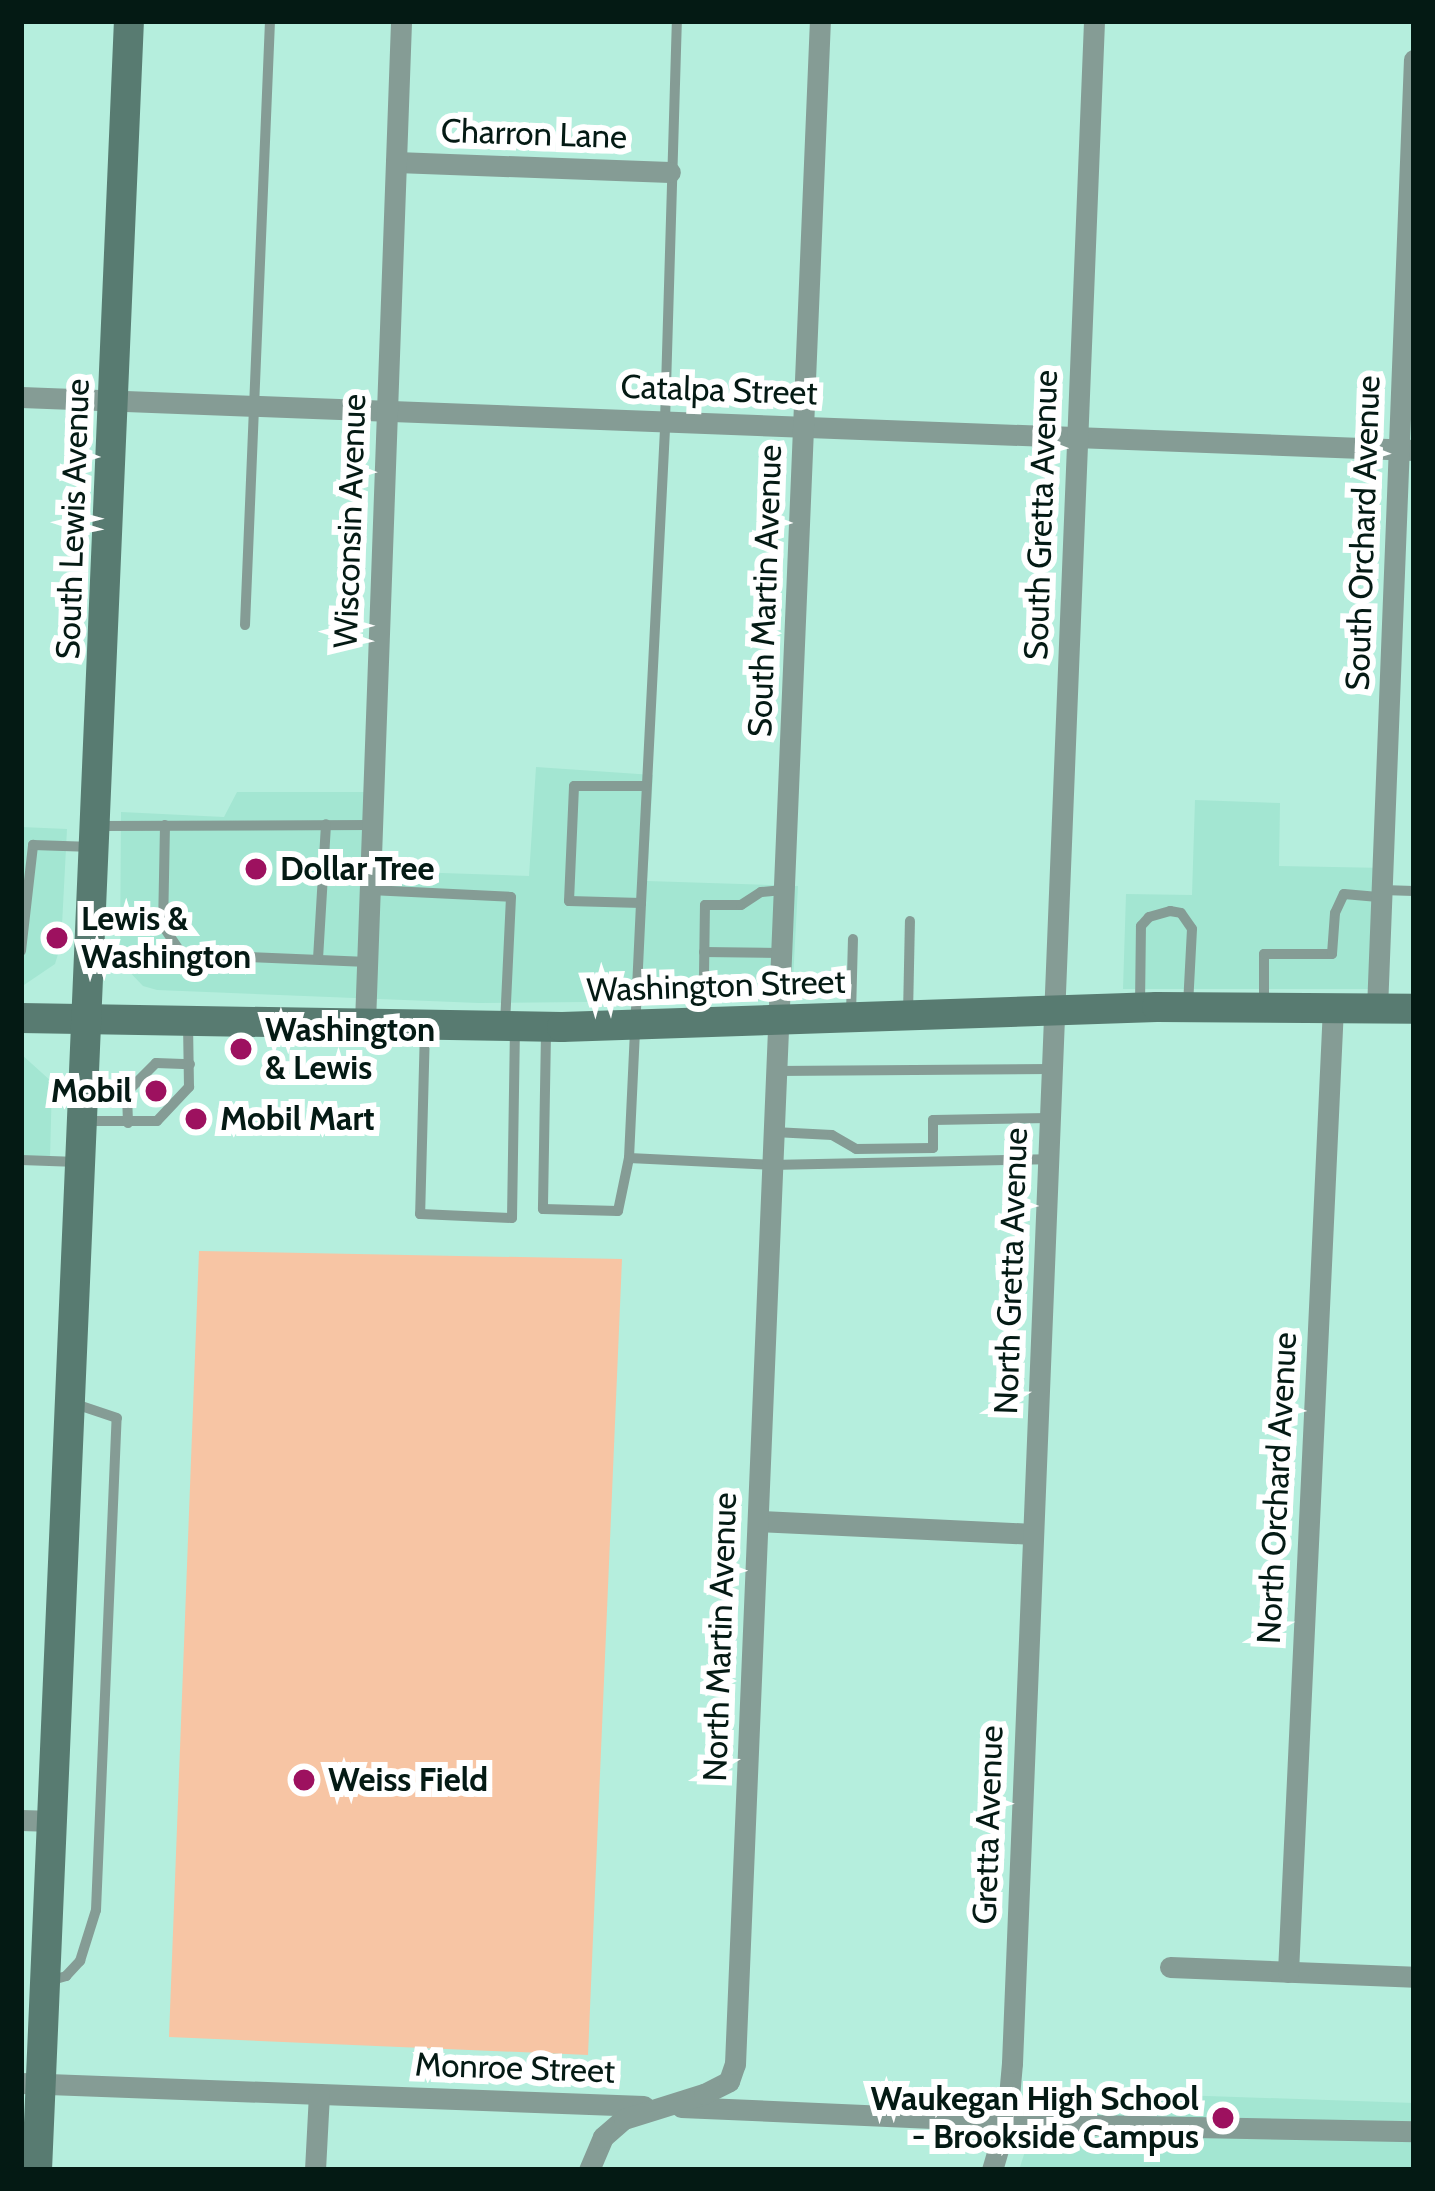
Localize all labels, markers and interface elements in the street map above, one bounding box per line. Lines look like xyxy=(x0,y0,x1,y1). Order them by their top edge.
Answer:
street label: Charron Lane xyxy=(440,111,628,157)
street label: Catalpa Street xyxy=(620,367,818,413)
street label: South Gretta Avenue xyxy=(1016,369,1066,661)
street label: South Orchard Avenue xyxy=(1338,375,1388,691)
street label: South Lewis Avenue xyxy=(48,378,98,660)
street label: Wisconsin Avenue xyxy=(326,393,374,649)
street label: South Martin Avenue xyxy=(740,444,790,738)
place label: Dollar Tree xyxy=(280,849,435,889)
marker: Dollar Tree xyxy=(243,856,269,882)
place label: Lewis & Washington xyxy=(81,899,251,977)
marker: Lewis & Washington xyxy=(44,925,70,951)
street label: Washington Street xyxy=(586,962,846,1010)
place label: Washington & Lewis xyxy=(265,1010,435,1088)
marker: Washington & Lewis xyxy=(228,1036,254,1062)
place label: Mobil xyxy=(51,1071,132,1111)
marker: Mobil xyxy=(143,1078,169,1104)
place label: Mobil Mart xyxy=(220,1099,375,1139)
marker: Mobil Mart xyxy=(183,1106,209,1132)
street label: North Gretta Avenue xyxy=(986,1127,1036,1415)
street label: North Orchard Avenue xyxy=(1249,1331,1305,1645)
street label: North Martin Avenue xyxy=(695,1492,745,1782)
street label: Gretta Avenue xyxy=(965,1725,1011,1925)
place label: Weiss Field xyxy=(328,1760,488,1800)
marker: Weiss Field xyxy=(291,1767,317,1793)
street label: Monroe Street xyxy=(414,2045,616,2091)
place label: Waukegan High School - Brookside Campus xyxy=(870,2079,1199,2157)
marker: Waukegan High School - Brookside Campus xyxy=(1210,2105,1236,2131)

